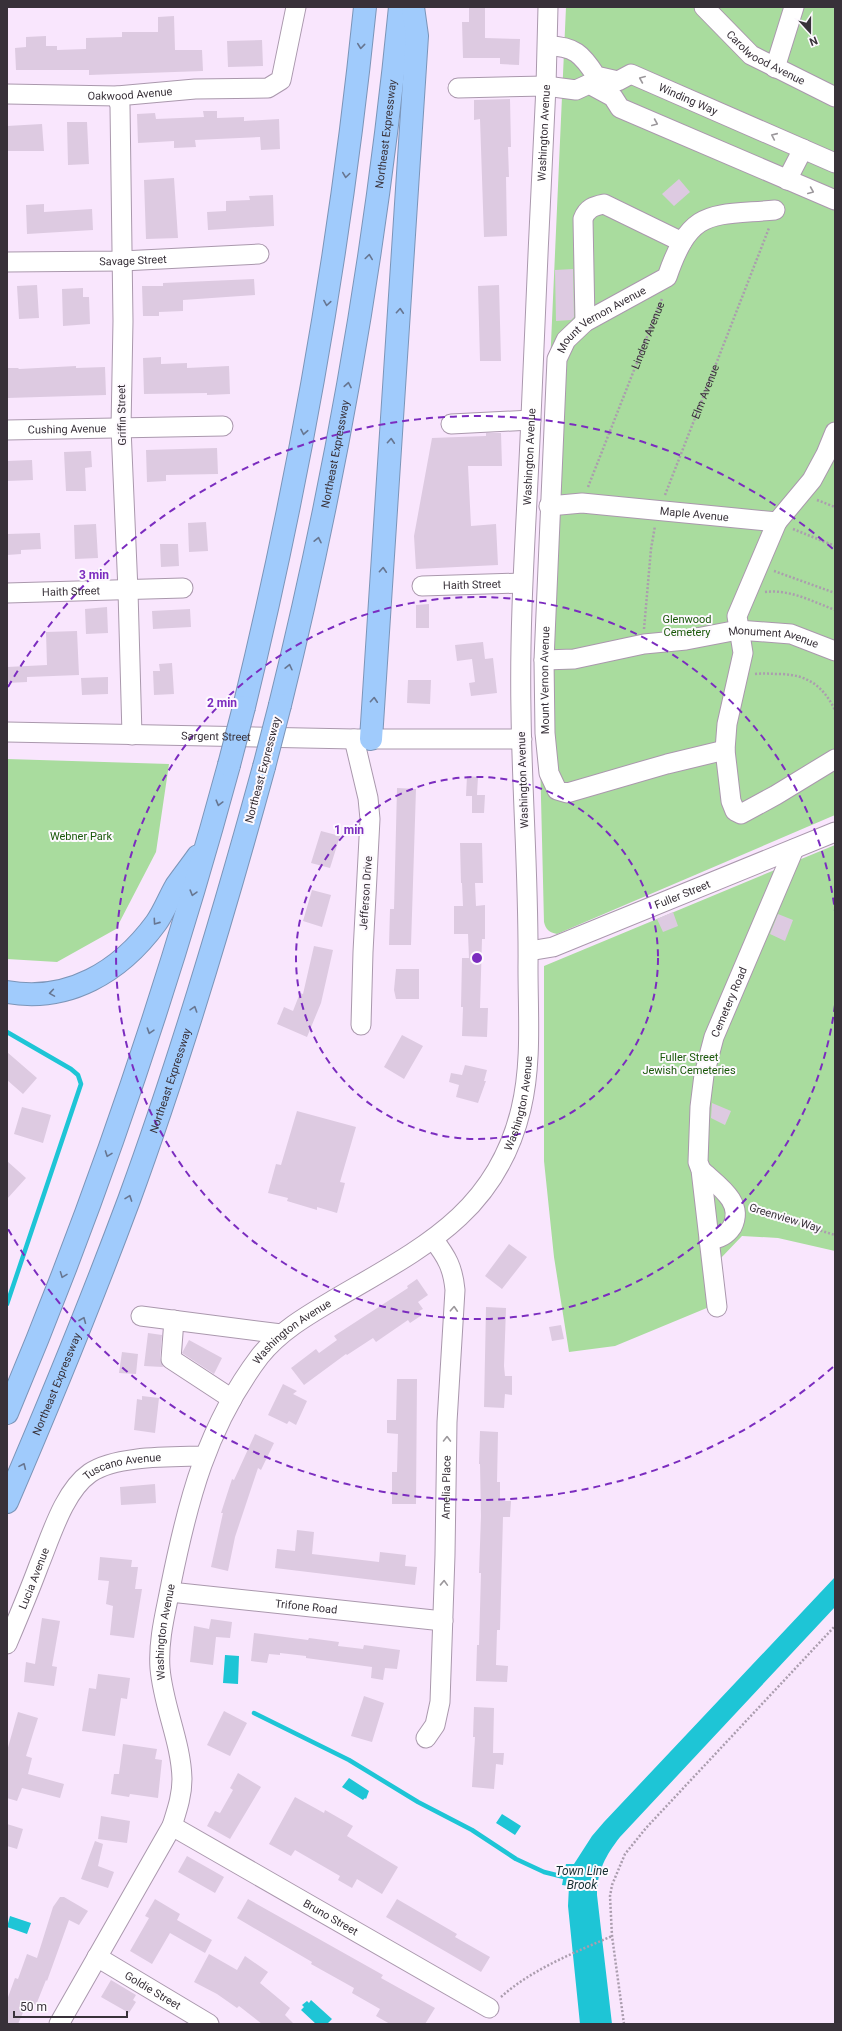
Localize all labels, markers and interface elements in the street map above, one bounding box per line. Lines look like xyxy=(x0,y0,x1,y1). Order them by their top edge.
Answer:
north arrow xyxy=(790,12,830,52)
street label: Carolwood Avenue xyxy=(724,28,807,88)
text: N xyxy=(807,33,819,48)
one-way arrow xyxy=(357,43,366,49)
one-way arrow xyxy=(638,75,645,83)
street label: Northeast Expressway xyxy=(372,78,399,189)
street label: Winding Way xyxy=(657,80,720,118)
street label: Washington Avenue xyxy=(535,84,553,182)
street label: Oakwood Avenue xyxy=(87,85,173,103)
one-way arrow xyxy=(651,119,658,127)
one-way arrow xyxy=(770,133,778,141)
one-way arrow xyxy=(341,172,350,178)
one-way arrow xyxy=(807,186,814,194)
street label: Savage Street xyxy=(99,252,167,268)
one-way arrow xyxy=(364,254,373,260)
street label: Mount Vernon Avenue xyxy=(554,283,648,355)
street label: Linden Avenue xyxy=(629,299,667,371)
one-way arrow xyxy=(323,300,332,307)
one-way arrow xyxy=(395,308,404,314)
street label: Elm Avenue xyxy=(689,362,722,421)
one-way arrow xyxy=(343,382,352,388)
street label: Griffin Street xyxy=(115,384,129,446)
street label: Northeast Expressway xyxy=(318,398,352,509)
street label: Washington Avenue xyxy=(520,408,538,506)
street label: Cushing Avenue xyxy=(28,422,107,436)
one-way arrow xyxy=(300,428,309,435)
one-way arrow xyxy=(387,438,395,444)
street label: Maple Avenue xyxy=(659,504,729,524)
one-way arrow xyxy=(313,537,322,543)
one-way arrow xyxy=(378,567,387,573)
text: 3 min xyxy=(79,568,109,582)
street label: Haith Street xyxy=(443,577,502,592)
street label: Haith Street xyxy=(42,584,101,599)
park label: Glenwood Cemetery xyxy=(662,613,712,639)
street label: Monument Avenue xyxy=(727,624,821,651)
street label: Mount Vernon Avenue xyxy=(537,626,552,734)
one-way arrow xyxy=(285,664,293,670)
text: 2 min xyxy=(207,696,237,710)
one-way arrow xyxy=(370,697,379,703)
street label: Northeast Expressway xyxy=(243,715,284,825)
street label: Sargent Street xyxy=(181,729,251,743)
street label: Washington Avenue xyxy=(515,731,531,829)
one-way arrow xyxy=(215,799,223,806)
text: 1 min xyxy=(334,823,364,837)
park label: Webner Park xyxy=(50,830,112,843)
street label: Jefferson Drive xyxy=(357,855,375,931)
street label: Fuller Street xyxy=(653,877,712,911)
one-way arrow xyxy=(189,889,198,896)
one-way arrow xyxy=(153,918,161,925)
centre of rings xyxy=(470,951,484,965)
street label: Cemetery Road xyxy=(708,965,750,1039)
one-way arrow xyxy=(49,988,55,997)
one-way arrow xyxy=(189,1006,198,1013)
street label: Northeast Expressway xyxy=(147,1026,194,1135)
one-way arrow xyxy=(146,1027,155,1034)
park label: Fuller Street Jewish Cemeteries xyxy=(642,1051,736,1077)
street label: Washington Avenue xyxy=(501,1055,535,1152)
one-way arrow xyxy=(105,1150,113,1157)
one-way arrow xyxy=(125,1195,133,1202)
street label: Greenview Way xyxy=(748,1201,823,1235)
one-way arrow xyxy=(59,1272,67,1279)
street label: Washington Avenue xyxy=(250,1296,333,1366)
one-way arrow xyxy=(450,1306,458,1312)
one-way arrow xyxy=(79,1316,87,1323)
street label: Northeast Expressway xyxy=(30,1330,84,1437)
one-way arrow xyxy=(443,1436,451,1442)
street label: Tuscano Avenue xyxy=(80,1451,162,1482)
street label: Amelia Place xyxy=(439,1455,453,1520)
one-way arrow xyxy=(18,1462,26,1469)
street label: Lucia Avenue xyxy=(16,1546,52,1611)
one-way arrow xyxy=(440,1580,449,1586)
street label: Washington Avenue xyxy=(153,1583,177,1681)
street label: Trifone Road xyxy=(274,1597,338,1616)
water label: Town Line Brook xyxy=(556,1864,608,1892)
street label: Bruno Street xyxy=(301,1896,361,1938)
street label: Goldie Street xyxy=(122,1969,183,2012)
scale bar xyxy=(14,1993,127,2019)
text: 50 m xyxy=(20,2000,47,2014)

